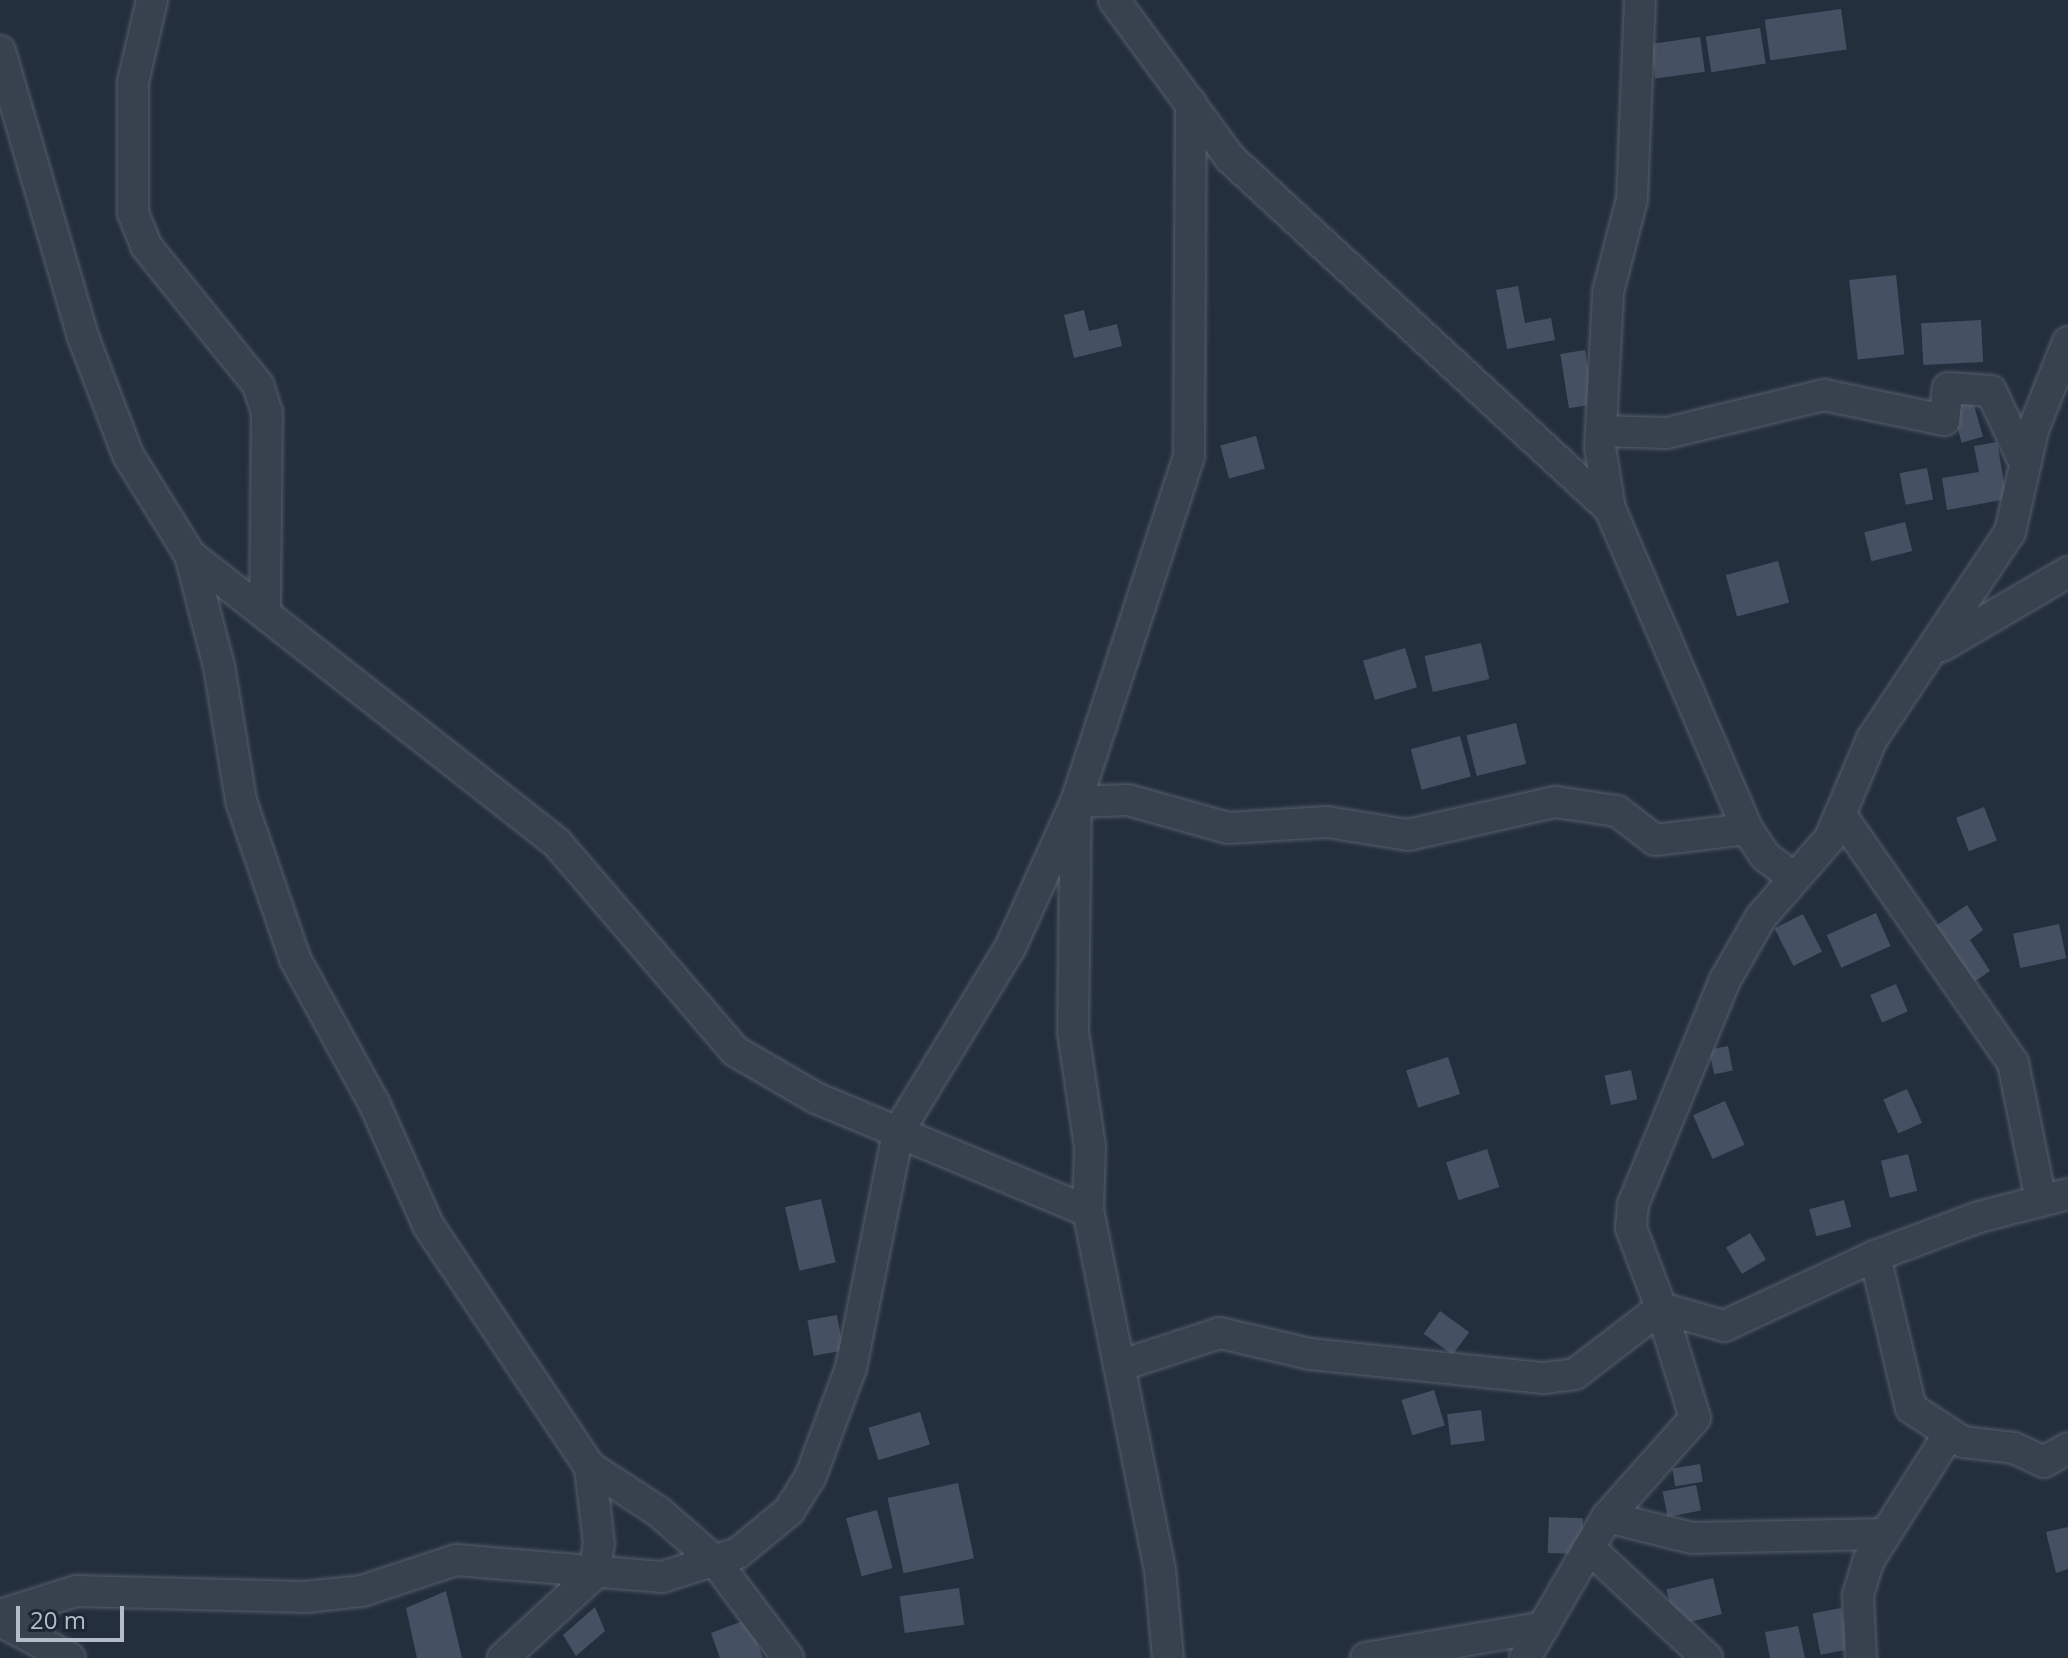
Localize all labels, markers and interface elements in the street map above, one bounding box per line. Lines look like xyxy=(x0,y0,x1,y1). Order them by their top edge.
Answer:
scale bar xyxy=(20,1590,128,1640)
text: 20 m xyxy=(30,1603,86,1636)

